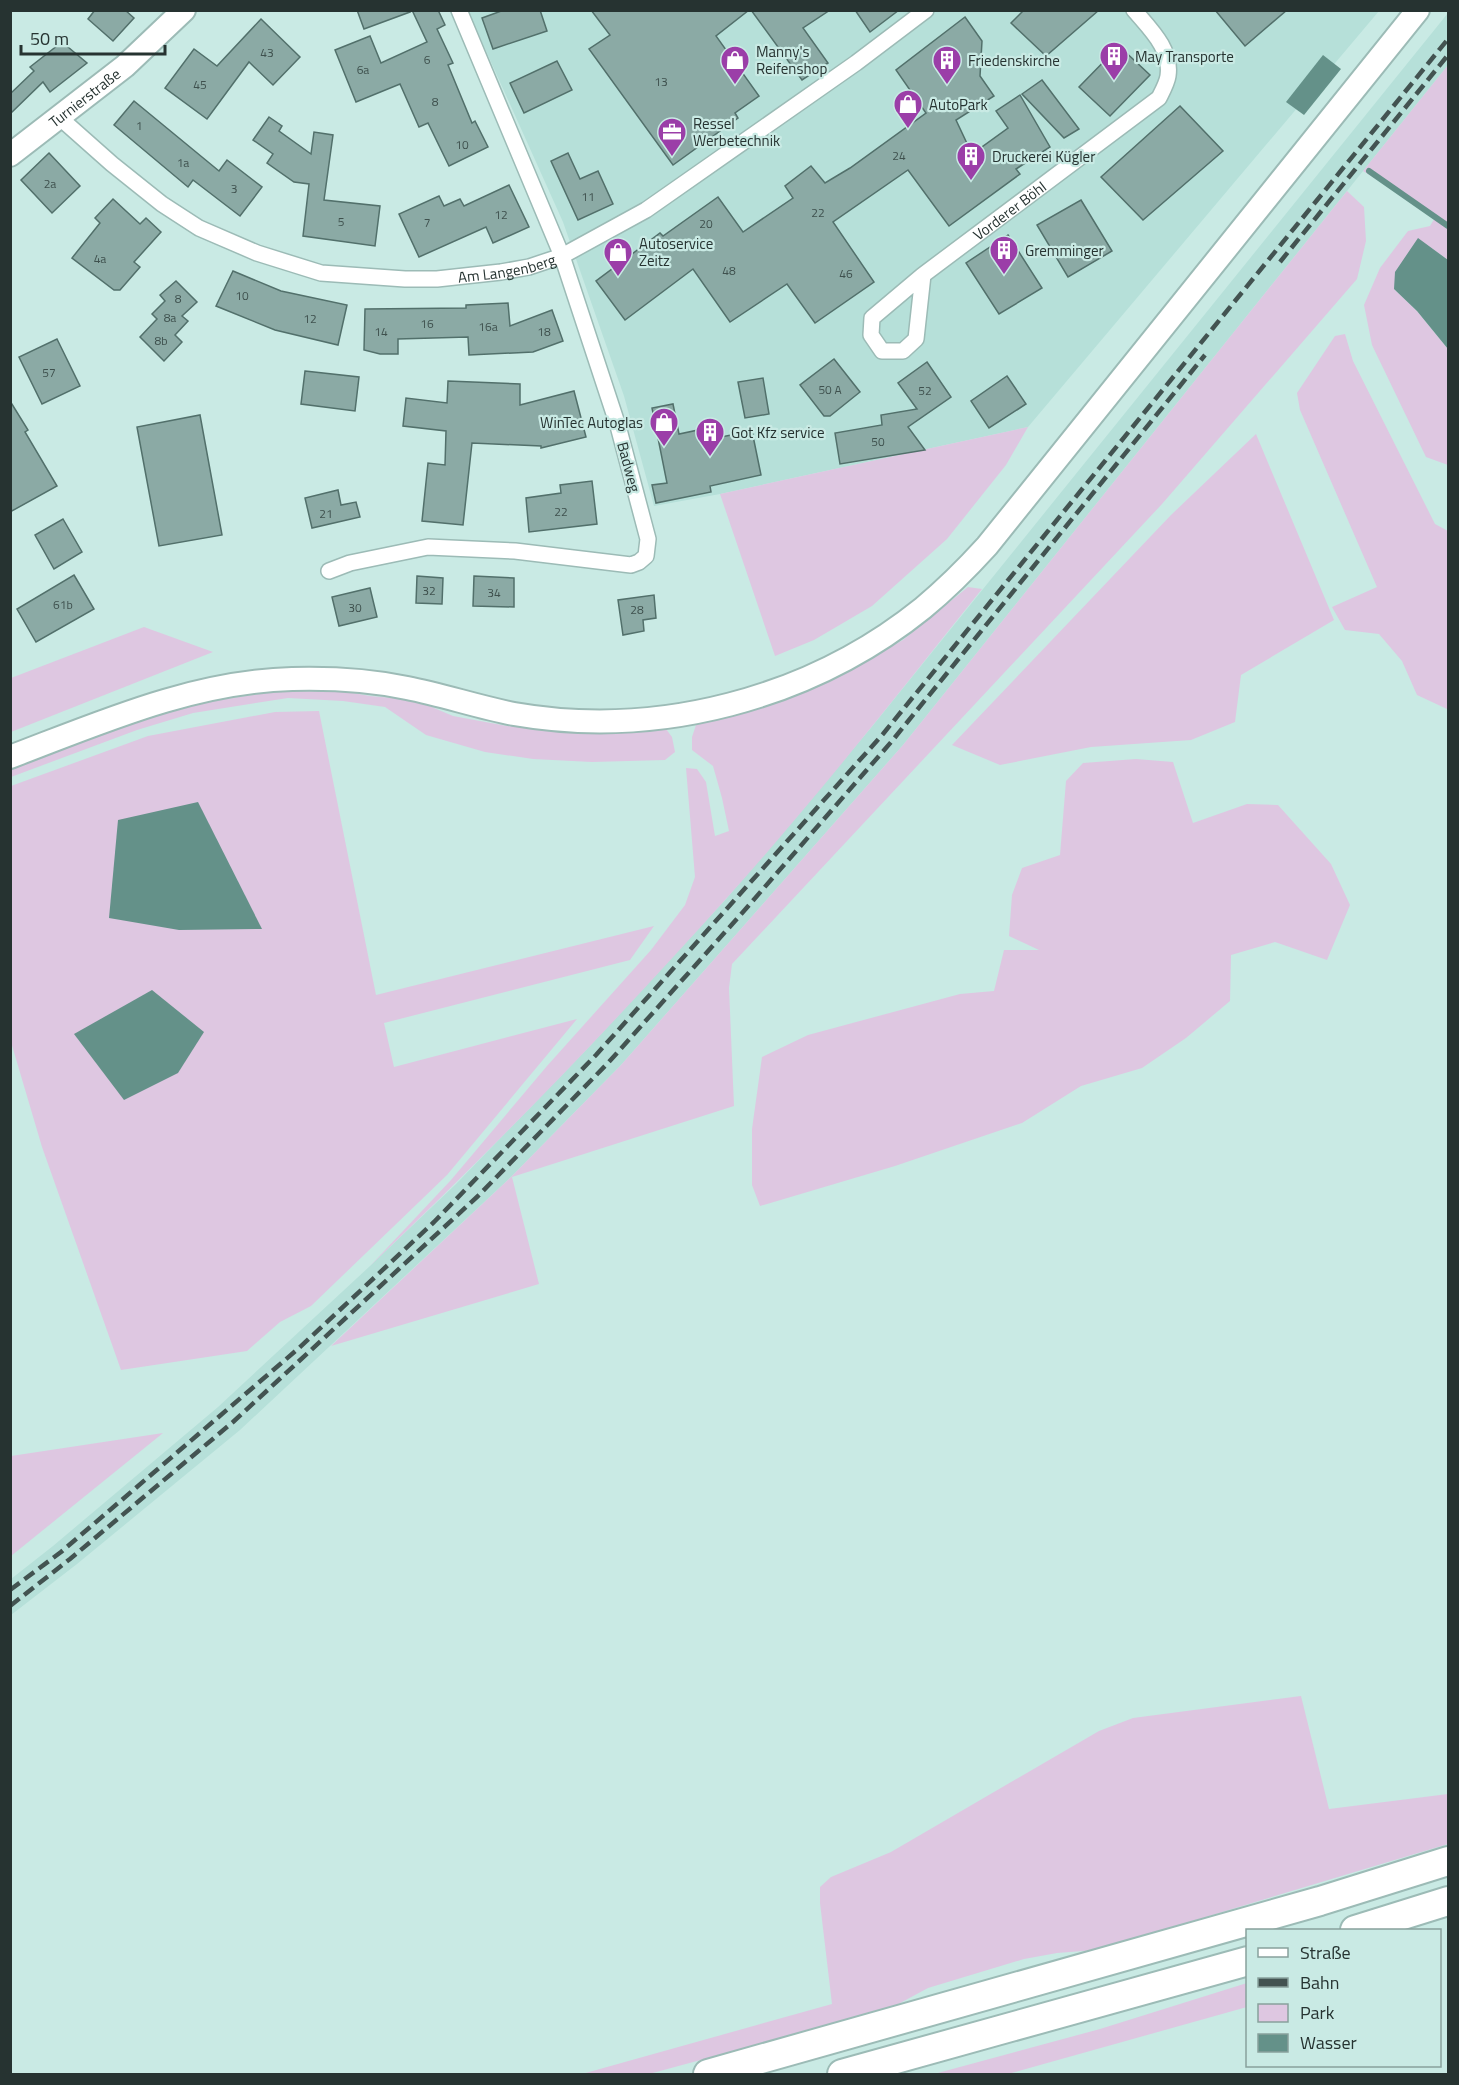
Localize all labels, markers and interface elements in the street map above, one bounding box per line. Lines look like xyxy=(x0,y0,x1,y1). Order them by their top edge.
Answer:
scale bar xyxy=(21,18,165,56)
text: 50 m xyxy=(30,25,69,52)
place label: Manny's Reifenshop xyxy=(756,40,827,80)
building icon: May Transporte xyxy=(1098,40,1130,82)
house number: 43 xyxy=(260,43,274,62)
shop icon: Manny's Reifenshop xyxy=(719,44,751,86)
building icon: Friedenskirche xyxy=(931,44,963,86)
place label: May Transporte xyxy=(1135,45,1234,68)
place label: Friedenskirche xyxy=(968,49,1060,72)
house number: 6 xyxy=(424,50,431,69)
house number: 6a xyxy=(357,60,369,79)
street label: Turnierstraße xyxy=(44,62,125,133)
house number: 13 xyxy=(654,72,668,91)
house number: 45 xyxy=(193,75,207,94)
shop icon: AutoPark xyxy=(892,88,924,130)
house number: 8 xyxy=(432,92,439,111)
place label: AutoPark xyxy=(929,93,988,116)
place label: Ressel Werbetechnik xyxy=(693,112,780,152)
house number: 1 xyxy=(136,116,142,135)
office icon: Ressel Werbetechnik xyxy=(656,116,688,158)
house number: 10 xyxy=(455,135,469,154)
building icon: Druckerei Kügler xyxy=(955,140,987,182)
place label: Druckerei Kügler xyxy=(992,145,1095,168)
house number: 24 xyxy=(892,146,906,165)
house number: 1a xyxy=(177,153,189,172)
house number: 2a xyxy=(44,174,56,193)
street label: Vorderer Böhl xyxy=(968,175,1051,246)
house number: 3 xyxy=(231,179,237,198)
house number: 11 xyxy=(581,187,595,206)
house number: 22 xyxy=(811,203,825,222)
house number: 12 xyxy=(494,205,508,224)
house number: 5 xyxy=(338,212,345,231)
house number: 7 xyxy=(424,213,430,232)
house number: 20 xyxy=(699,214,713,233)
place label: Autoservice Zeitz xyxy=(639,232,713,272)
building icon: Gremminger xyxy=(988,234,1020,276)
shop icon: Autoservice Zeitz xyxy=(602,236,634,278)
place label: Gremminger xyxy=(1025,239,1104,262)
street label: Am Langenberg xyxy=(457,247,559,288)
house number: 4a xyxy=(94,249,106,268)
house number: 48 xyxy=(722,261,736,280)
house number: 46 xyxy=(839,264,853,283)
house number: 10 xyxy=(235,286,249,305)
house number: 8 xyxy=(175,289,182,308)
house number: 8a xyxy=(164,308,176,327)
house number: 12 xyxy=(303,309,317,328)
house number: 16 xyxy=(420,314,434,333)
house number: 16a xyxy=(478,317,498,336)
house number: 14 xyxy=(374,322,388,341)
house number: 18 xyxy=(537,322,551,341)
house number: 8b xyxy=(154,331,168,350)
house number: 57 xyxy=(42,363,56,382)
house number: 50 A xyxy=(818,380,842,399)
house number: 52 xyxy=(918,381,932,400)
shop icon: WinTec Autoglas xyxy=(648,406,680,448)
place label: WinTec Autoglas xyxy=(540,411,643,434)
building icon: Got Kfz service xyxy=(694,416,726,458)
place label: Got Kfz service xyxy=(731,421,825,444)
house number: 50 xyxy=(871,432,885,451)
street label: Badweg xyxy=(611,439,647,495)
house number: 22 xyxy=(554,502,568,521)
house number: 21 xyxy=(319,504,333,523)
house number: 32 xyxy=(422,581,436,600)
house number: 34 xyxy=(487,583,501,602)
house number: 61b xyxy=(53,595,73,614)
house number: 30 xyxy=(348,598,362,617)
house number: 28 xyxy=(630,600,644,619)
legend xyxy=(1246,1929,1441,2067)
text: Straße xyxy=(1300,1939,1351,1966)
text: Bahn xyxy=(1300,1969,1339,1996)
text: Park xyxy=(1300,1999,1335,2026)
text: Wasser xyxy=(1300,2029,1357,2056)

